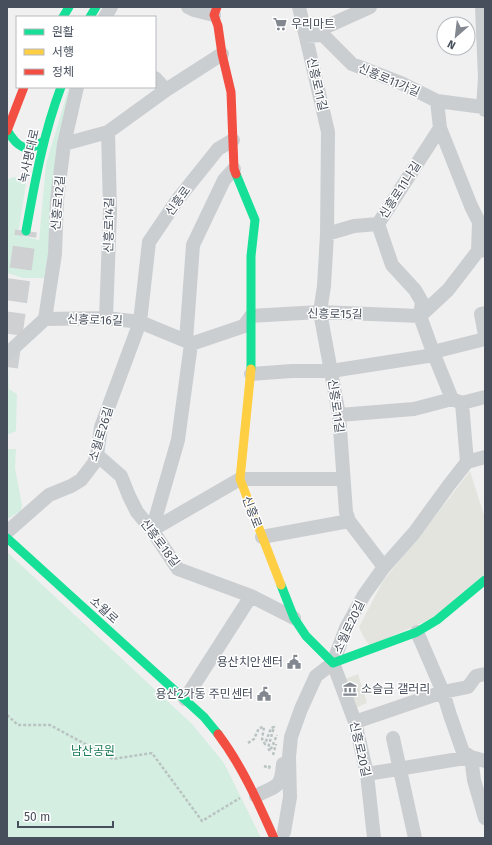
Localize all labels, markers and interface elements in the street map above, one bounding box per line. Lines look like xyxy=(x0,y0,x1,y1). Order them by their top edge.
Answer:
legend xyxy=(16,16,156,88)
supermarket icon: 우리마트 xyxy=(272,16,288,32)
north arrow xyxy=(436,16,476,56)
place label: 우리마트 xyxy=(291,17,335,31)
text: 원활 xyxy=(52,25,74,39)
text: N xyxy=(445,37,458,52)
text: 서행 xyxy=(52,45,74,59)
street label: 신흥로11길 xyxy=(304,56,330,112)
street label: 신흥로11가길 xyxy=(356,61,422,99)
text: 정체 xyxy=(52,65,74,79)
street label: 녹사평대로 xyxy=(16,128,42,184)
street label: 신흥로11나길 xyxy=(376,159,424,221)
street label: 신흥로12길 xyxy=(49,175,67,231)
street label: 신흥로 xyxy=(163,183,193,219)
street label: 신흥로14길 xyxy=(102,197,116,253)
street label: 신흥로15길 xyxy=(307,307,363,321)
street label: 신흥로16길 xyxy=(67,312,123,328)
street label: 신흥로11길 xyxy=(325,378,347,434)
street label: 소월로26길 xyxy=(86,405,116,463)
street label: 신흥로 xyxy=(240,494,264,530)
street label: 신흥로18길 xyxy=(138,516,182,570)
street label: 소월로 xyxy=(87,594,121,626)
street label: 소월로20길 xyxy=(331,598,367,656)
public building icon: 용산치안센터 xyxy=(286,654,302,670)
place label: 용산치안센터 xyxy=(217,655,283,669)
museum icon: 소슬금 갤러리 xyxy=(342,681,358,697)
place label: 소슬금 갤러리 xyxy=(361,682,430,696)
public building icon: 용산2가동 주민센터 xyxy=(256,686,272,702)
place label: 용산2가동 주민센터 xyxy=(156,687,253,701)
street label: 신흥로20길 xyxy=(347,720,373,778)
park label: 남산공원 xyxy=(71,744,115,758)
scale bar xyxy=(18,803,113,829)
text: 50 m xyxy=(24,810,50,824)

